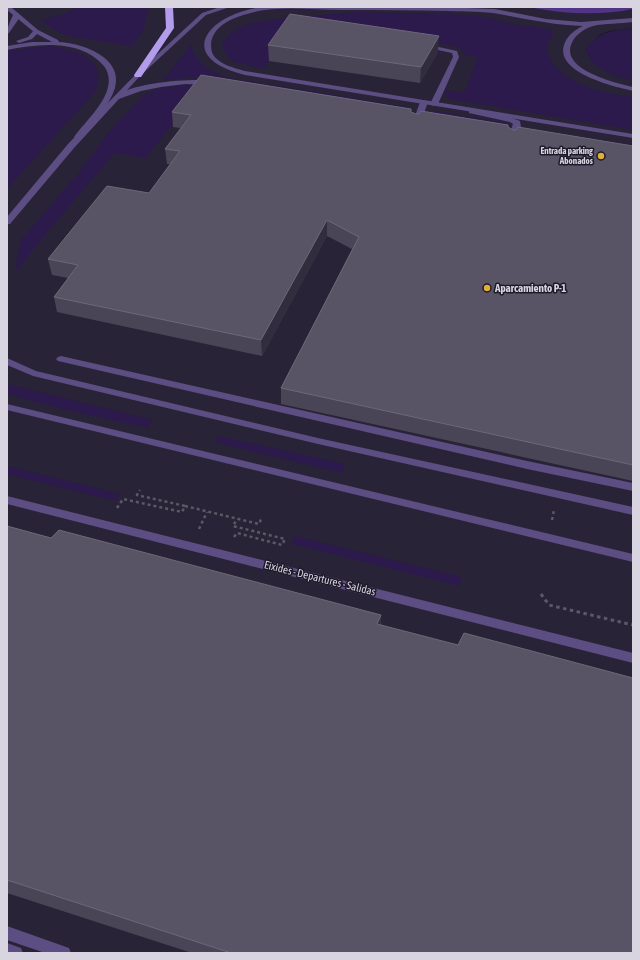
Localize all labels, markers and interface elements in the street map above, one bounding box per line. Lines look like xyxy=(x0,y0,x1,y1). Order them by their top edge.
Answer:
place label: Entrada parking Abonados xyxy=(541,146,594,166)
marker: Entrada parking Abonados xyxy=(596,151,606,161)
place label: Aparcamiento P-1 xyxy=(494,282,566,294)
marker: Aparcamiento P-1 xyxy=(482,283,492,293)
street label: Eixides - Departures - Salidas xyxy=(263,558,377,598)

